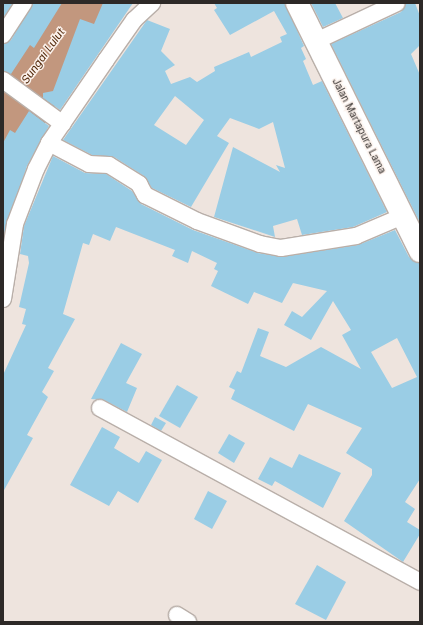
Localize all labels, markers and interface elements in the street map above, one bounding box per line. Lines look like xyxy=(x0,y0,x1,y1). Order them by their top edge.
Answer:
water label: Sungai Lulut xyxy=(19,26,67,86)
street label: Jalan Martapura Lama xyxy=(330,76,388,176)

